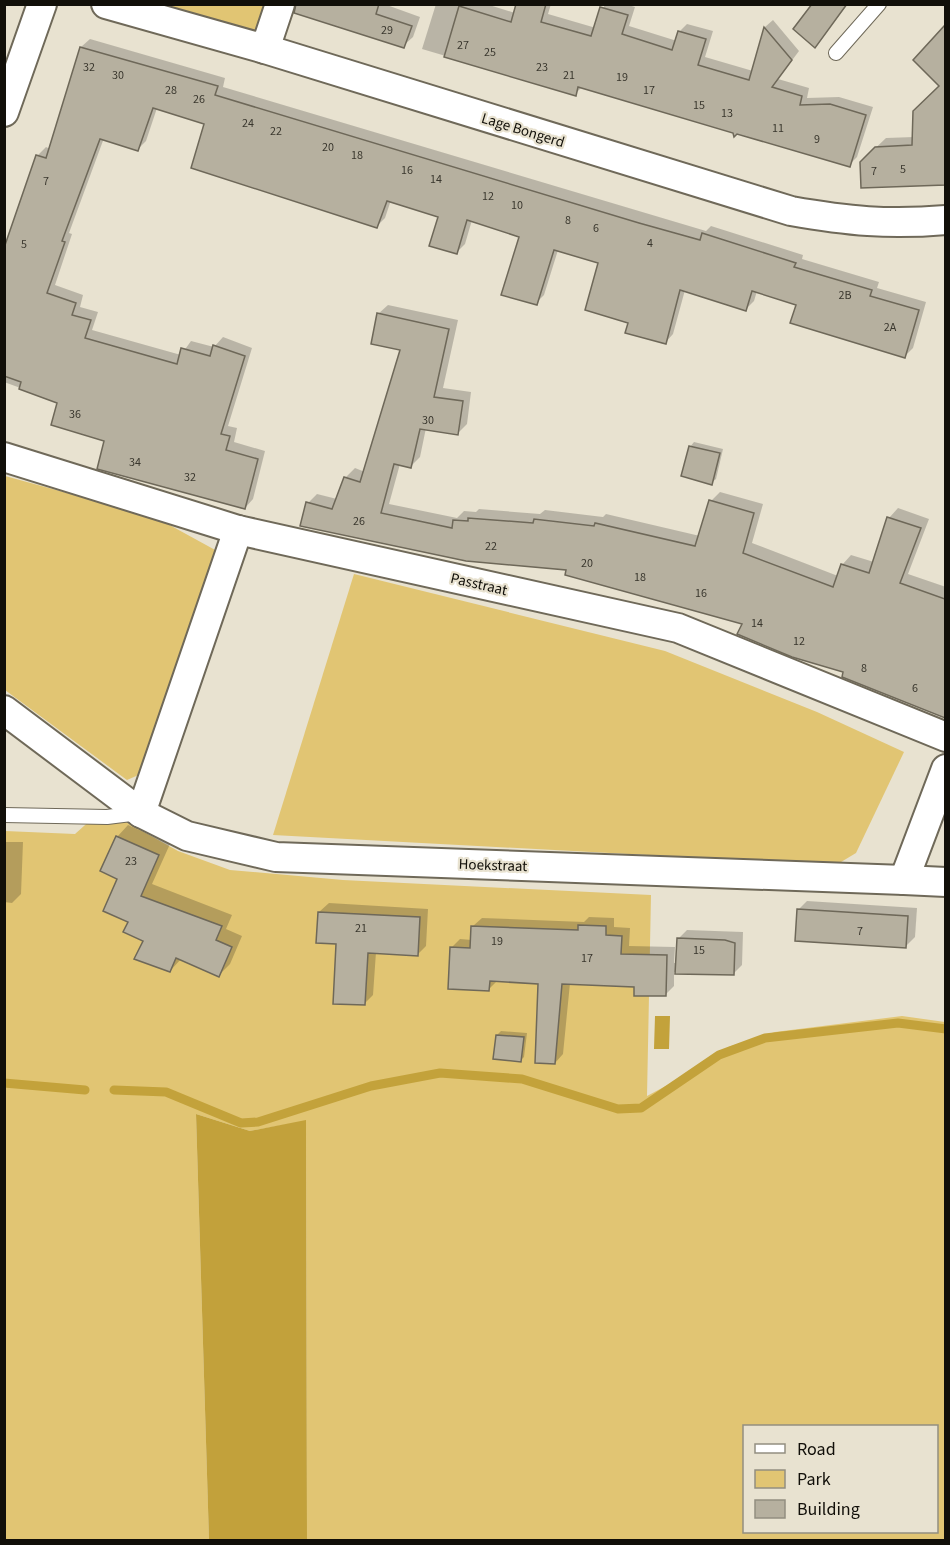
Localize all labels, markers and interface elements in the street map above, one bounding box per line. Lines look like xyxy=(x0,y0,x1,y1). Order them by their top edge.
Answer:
house number: 29 xyxy=(381,22,393,39)
house number: 27 xyxy=(457,37,469,54)
house number: 25 xyxy=(484,44,496,61)
house number: 32 xyxy=(83,59,95,76)
house number: 23 xyxy=(536,59,548,76)
house number: 30 xyxy=(112,67,124,84)
house number: 21 xyxy=(563,67,575,84)
house number: 19 xyxy=(616,69,628,86)
house number: 28 xyxy=(165,82,177,99)
house number: 17 xyxy=(643,82,655,99)
house number: 26 xyxy=(193,91,205,108)
house number: 15 xyxy=(693,97,705,114)
house number: 13 xyxy=(721,105,733,122)
street label: Lage Bongerd xyxy=(479,108,567,153)
house number: 24 xyxy=(242,115,254,132)
house number: 11 xyxy=(772,120,784,137)
house number: 22 xyxy=(270,123,282,140)
house number: 9 xyxy=(814,131,820,148)
house number: 20 xyxy=(322,139,334,156)
house number: 18 xyxy=(351,147,363,164)
house number: 5 xyxy=(900,161,906,178)
house number: 16 xyxy=(401,162,413,179)
house number: 7 xyxy=(871,163,877,180)
house number: 14 xyxy=(430,171,442,188)
house number: 7 xyxy=(43,173,49,190)
house number: 12 xyxy=(482,188,494,205)
house number: 10 xyxy=(511,197,523,214)
house number: 8 xyxy=(565,212,571,229)
house number: 6 xyxy=(593,220,599,237)
house number: 4 xyxy=(647,235,653,252)
house number: 5 xyxy=(21,236,27,253)
house number: 2B xyxy=(838,287,852,304)
house number: 2A xyxy=(884,319,897,336)
house number: 36 xyxy=(69,406,81,423)
house number: 30 xyxy=(422,412,434,429)
house number: 34 xyxy=(129,454,141,471)
house number: 32 xyxy=(184,469,196,486)
house number: 26 xyxy=(353,513,365,530)
house number: 22 xyxy=(485,538,497,555)
house number: 20 xyxy=(581,555,593,572)
street label: Passtraat xyxy=(448,568,509,601)
house number: 18 xyxy=(634,569,646,586)
house number: 16 xyxy=(695,585,707,602)
house number: 14 xyxy=(751,615,763,632)
house number: 12 xyxy=(793,633,805,650)
house number: 8 xyxy=(861,660,867,677)
house number: 6 xyxy=(912,680,918,697)
house number: 23 xyxy=(125,853,137,870)
street label: Hoekstraat xyxy=(458,854,528,877)
house number: 21 xyxy=(355,920,367,937)
house number: 7 xyxy=(857,923,863,940)
house number: 19 xyxy=(491,933,503,950)
house number: 15 xyxy=(693,942,705,959)
house number: 17 xyxy=(581,950,593,967)
legend xyxy=(743,1425,938,1533)
text: Road xyxy=(797,1437,836,1462)
text: Park xyxy=(797,1467,831,1492)
text: Building xyxy=(797,1497,860,1522)

